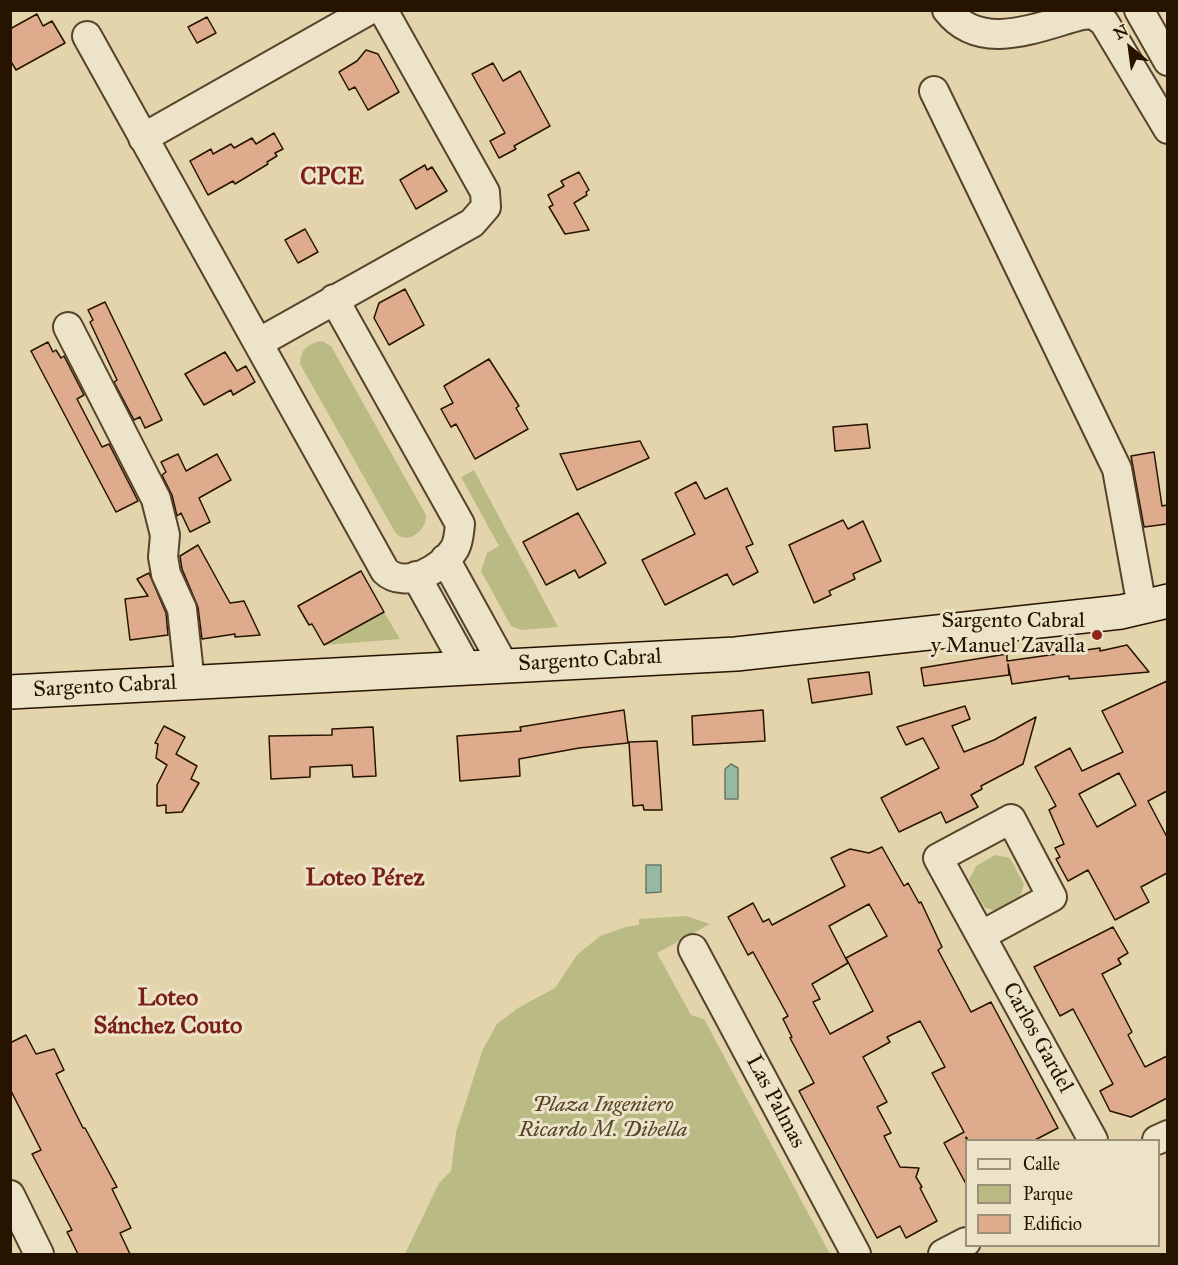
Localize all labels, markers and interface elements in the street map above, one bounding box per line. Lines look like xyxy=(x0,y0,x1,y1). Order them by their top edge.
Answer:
north arrow xyxy=(1100,18,1160,78)
text: N xyxy=(1110,20,1132,43)
district label: CPCE xyxy=(300,164,364,192)
place label: Sargento Cabral y Manuel Zavalla xyxy=(931,609,1085,660)
marker: Sargento Cabral y Manuel Zavalla xyxy=(1090,628,1104,642)
street label: Sargento Cabral xyxy=(518,644,662,678)
street label: Sargento Cabral xyxy=(33,670,177,704)
district label: Loteo Pérez xyxy=(305,865,425,893)
street label: Carlos Gardel xyxy=(996,978,1078,1098)
district label: Loteo Sánchez Couto xyxy=(94,985,242,1041)
street label: Las Palmas xyxy=(740,1051,810,1153)
park label: Plaza Ingeniero Ricardo M. Dibella xyxy=(518,1093,688,1144)
legend xyxy=(965,1139,1160,1247)
text: Calle xyxy=(1023,1153,1060,1175)
text: Parque xyxy=(1023,1183,1073,1205)
text: Edificio xyxy=(1023,1213,1082,1235)

